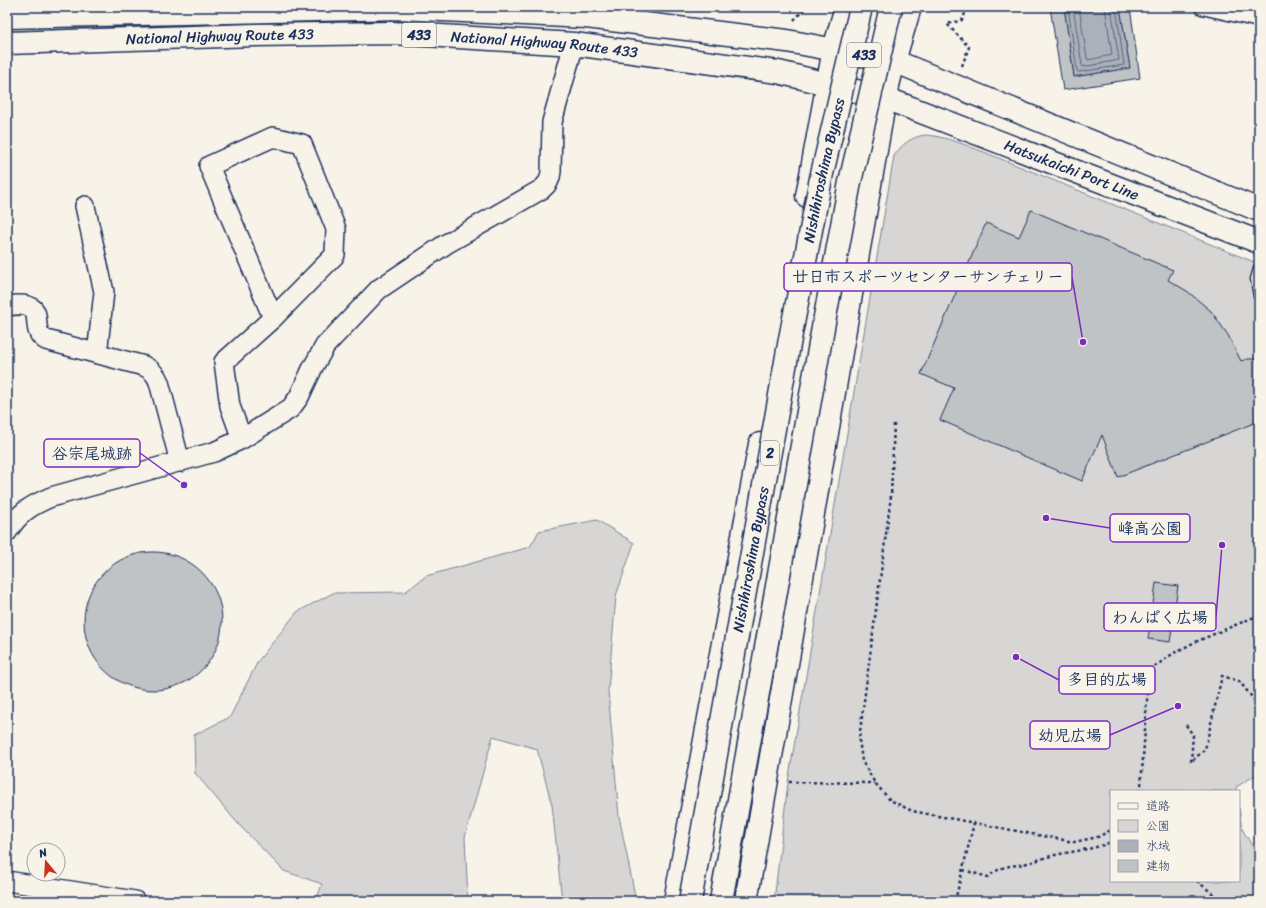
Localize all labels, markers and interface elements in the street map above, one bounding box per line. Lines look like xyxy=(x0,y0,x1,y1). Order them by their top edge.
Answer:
street label: National Highway Route 433 xyxy=(125,21,314,52)
road number: 433 xyxy=(402,23,436,47)
street label: National Highway Route 433 xyxy=(450,24,640,66)
road number: 433 xyxy=(847,43,881,67)
street label: Nishihiroshima Bypass xyxy=(796,95,852,245)
street label: Hatsukaichi Port Line xyxy=(1000,132,1143,208)
text: 廿日市スポーツセンターサンチェリー xyxy=(792,262,1064,291)
callout: 廿日市スポーツセンターサンチェリー xyxy=(784,263,1072,291)
callout: 谷宗尾城跡 xyxy=(44,439,140,467)
text: 谷宗尾城跡 xyxy=(52,439,132,468)
road number: 2 xyxy=(761,441,779,465)
street label: Nishihiroshima Bypass xyxy=(725,484,777,634)
callout: 峰高公園 xyxy=(1110,514,1190,542)
text: 峰高公園 xyxy=(1118,514,1182,543)
callout: わんぱく広場 xyxy=(1104,603,1216,631)
text: わんぱく広場 xyxy=(1112,603,1208,632)
text: 多目的広場 xyxy=(1067,665,1147,694)
callout: 多目的広場 xyxy=(1059,666,1155,694)
callout: 幼児広場 xyxy=(1030,721,1110,749)
text: 幼児広場 xyxy=(1038,721,1102,750)
legend xyxy=(1110,790,1240,882)
text: 道路 xyxy=(1146,795,1170,817)
text: 公園 xyxy=(1146,815,1170,837)
text: 水域 xyxy=(1146,835,1170,857)
north arrow xyxy=(26,842,66,882)
text: N xyxy=(36,843,50,863)
text: 建物 xyxy=(1146,855,1170,877)

